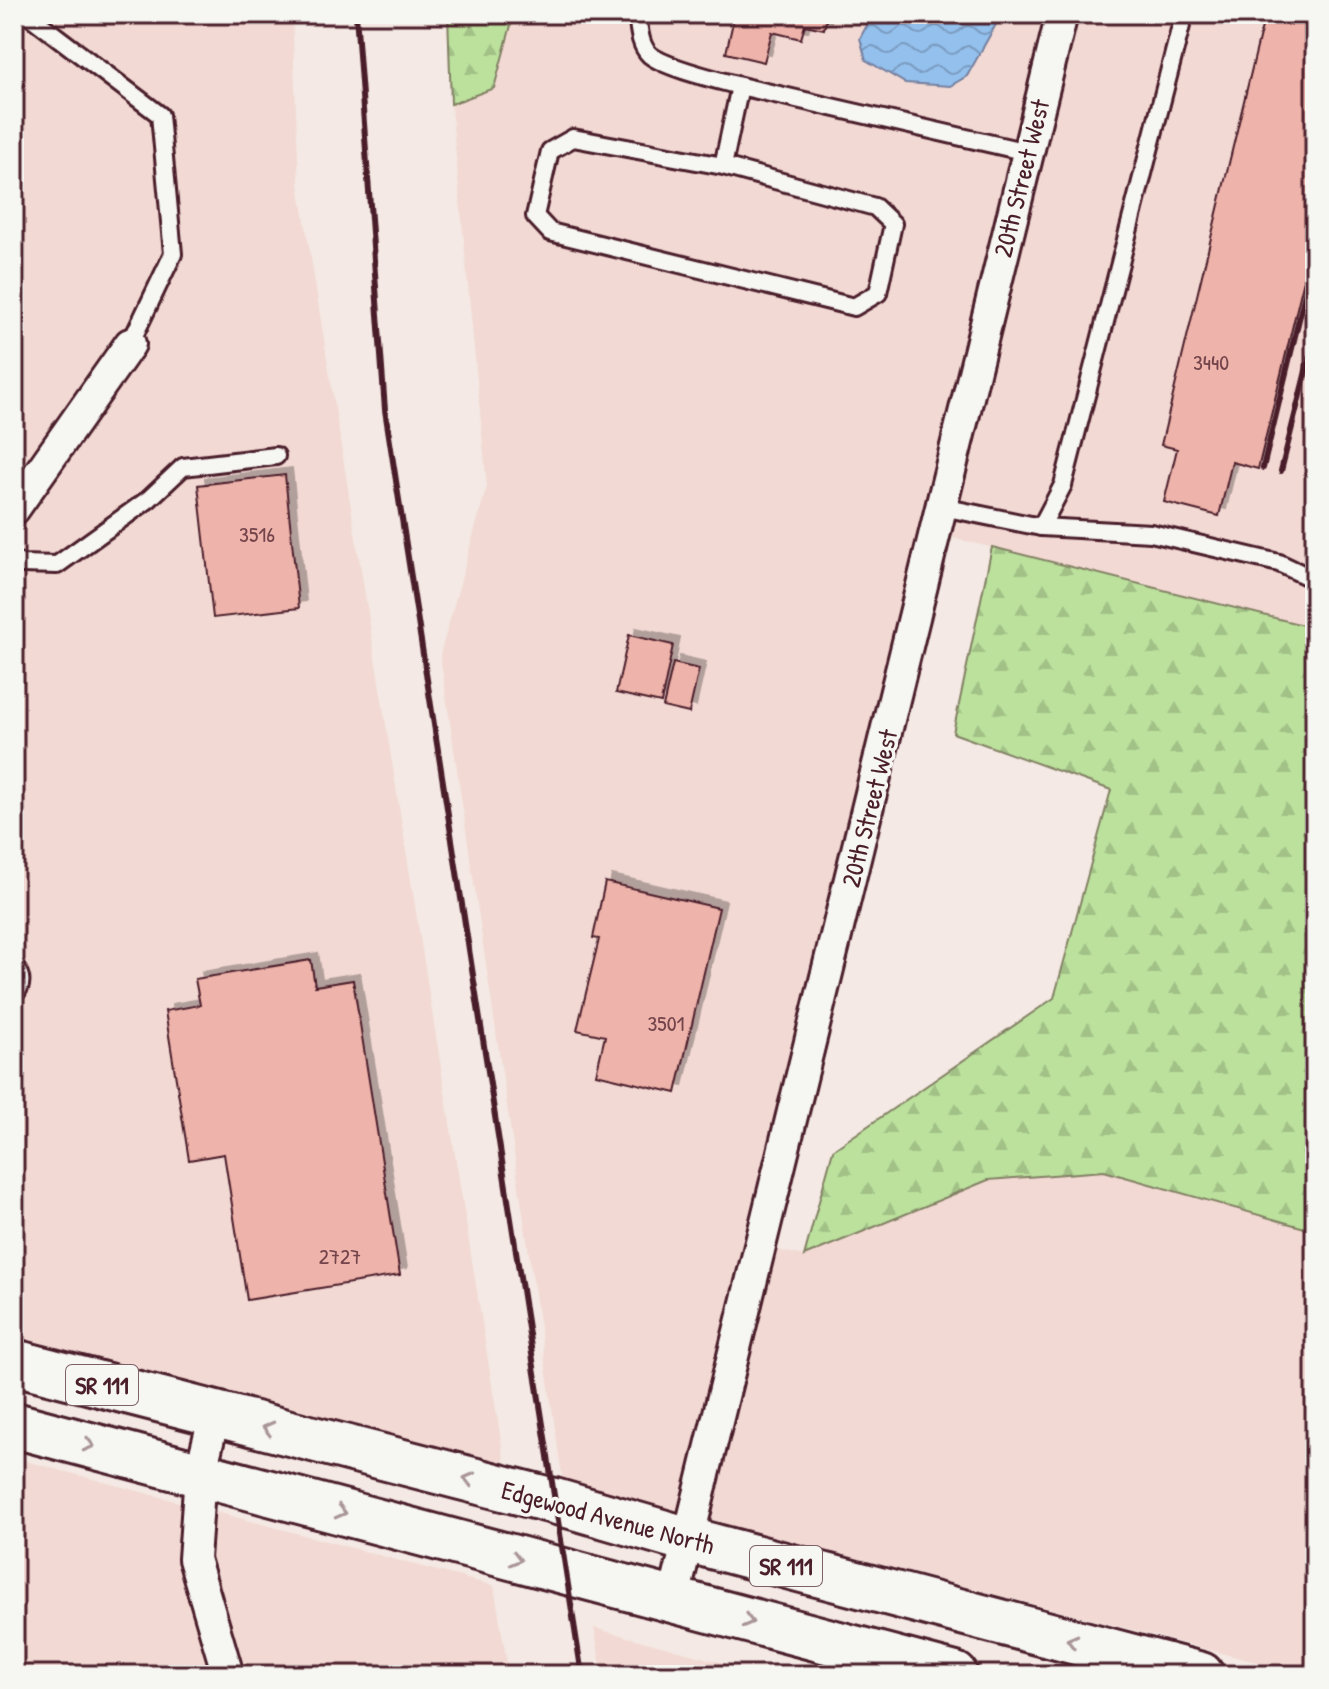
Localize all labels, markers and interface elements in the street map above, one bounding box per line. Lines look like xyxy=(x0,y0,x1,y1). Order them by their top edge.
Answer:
street label: 20th Street West xyxy=(984,94,1058,261)
house number: 3440 xyxy=(1193,347,1229,377)
house number: 3516 xyxy=(239,519,275,549)
street label: 20th Street West xyxy=(832,724,906,891)
house number: 3501 xyxy=(647,1008,685,1038)
house number: 2727 xyxy=(319,1241,361,1271)
road number: SR 111 xyxy=(66,1365,138,1405)
one-way arrow xyxy=(262,1420,276,1437)
one-way arrow xyxy=(82,1435,96,1452)
one-way arrow xyxy=(462,1471,476,1488)
street label: Edgewood Avenue North xyxy=(498,1472,718,1562)
one-way arrow xyxy=(333,1502,347,1519)
road number: SR 111 xyxy=(750,1546,822,1586)
one-way arrow xyxy=(508,1550,522,1566)
one-way arrow xyxy=(741,1611,755,1628)
one-way arrow xyxy=(1065,1633,1079,1650)

